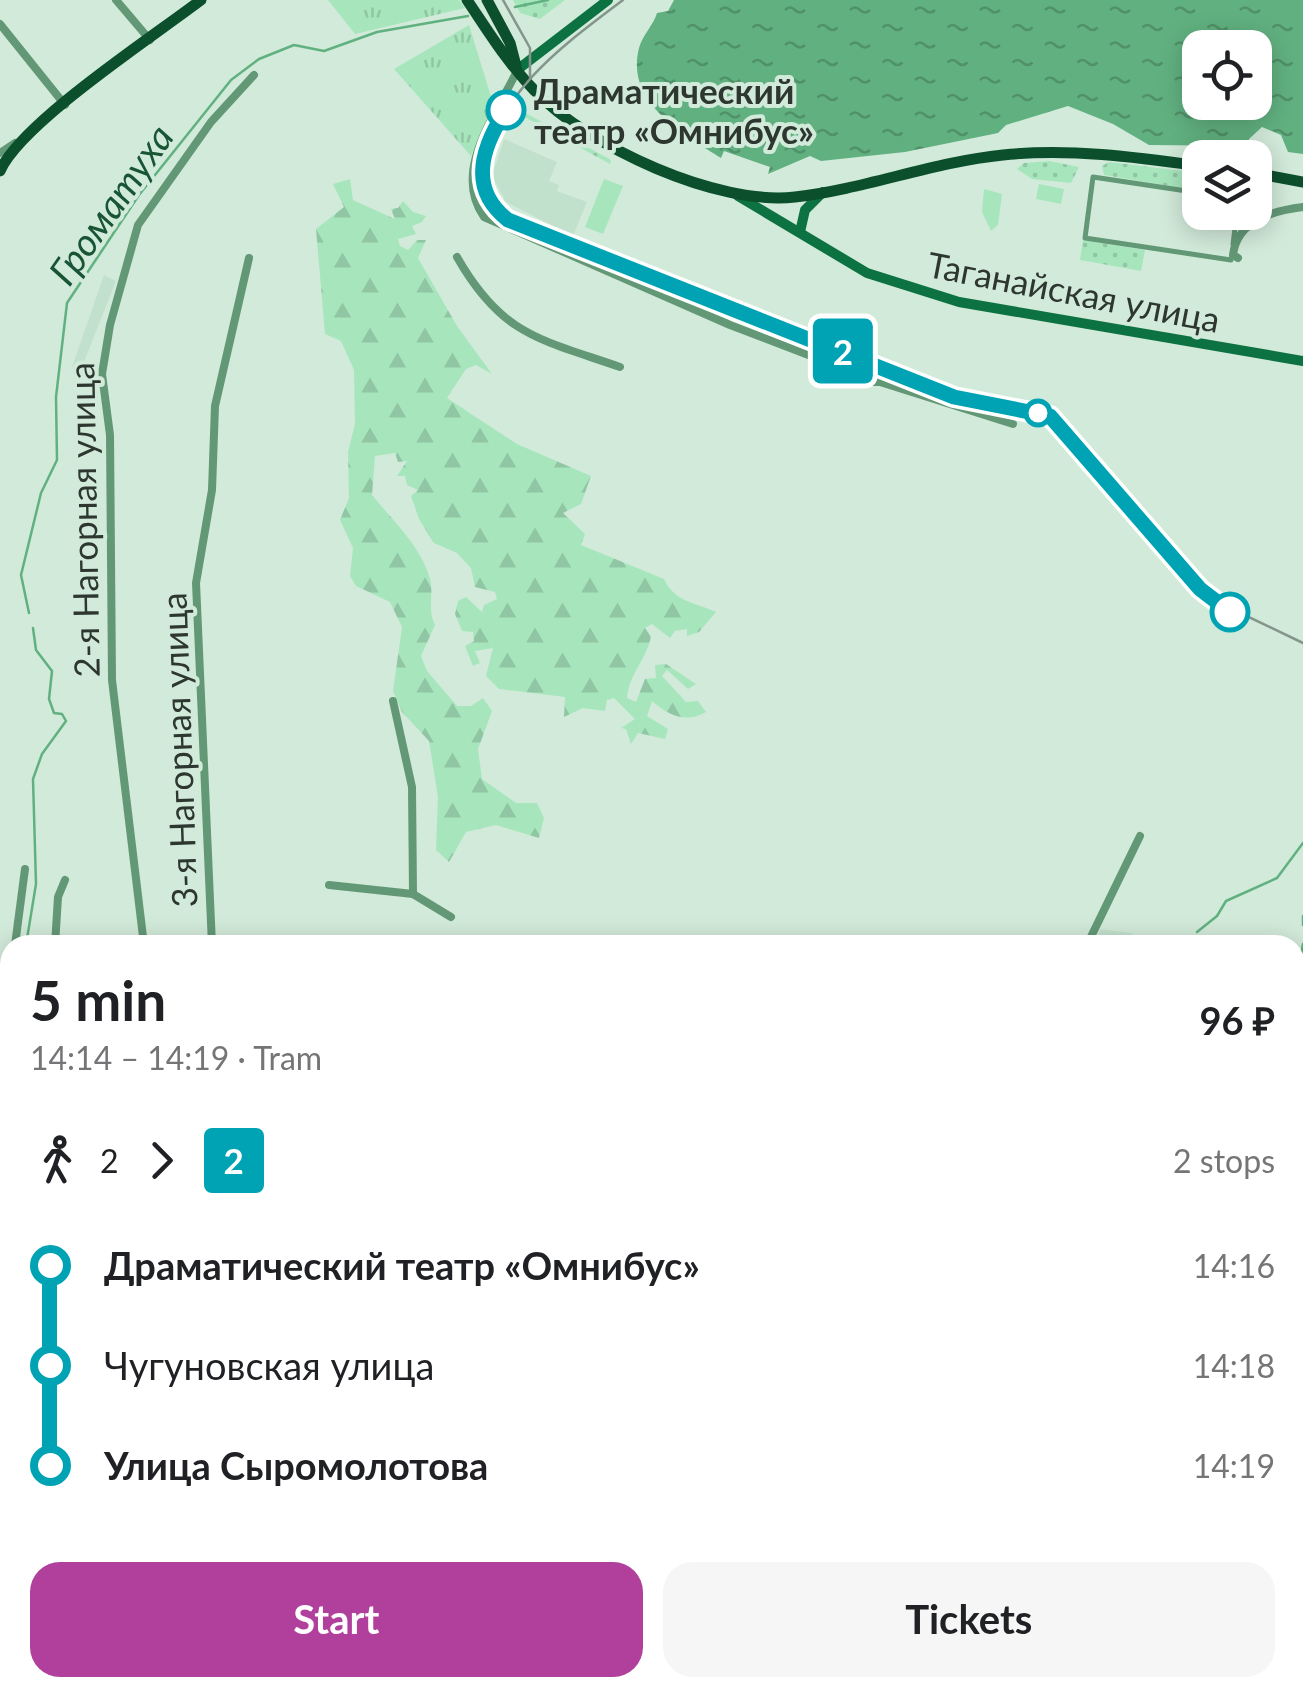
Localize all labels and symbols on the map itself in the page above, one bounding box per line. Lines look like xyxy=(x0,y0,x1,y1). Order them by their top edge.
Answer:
place label: Драматический театр «Омнибус» xyxy=(534,69,814,151)
marker: Драматический театр «Омнибус» xyxy=(487,91,525,129)
water label: Громатуха xyxy=(38,115,182,293)
street label: Таганайская улица xyxy=(924,242,1224,340)
line badge: 2 xyxy=(810,318,876,384)
street label: 2-я Нагорная улица xyxy=(59,362,107,678)
unlabelled marker xyxy=(1025,400,1051,426)
street label: 3-я Нагорная улица xyxy=(152,592,204,908)
unlabelled marker xyxy=(1211,593,1249,631)

